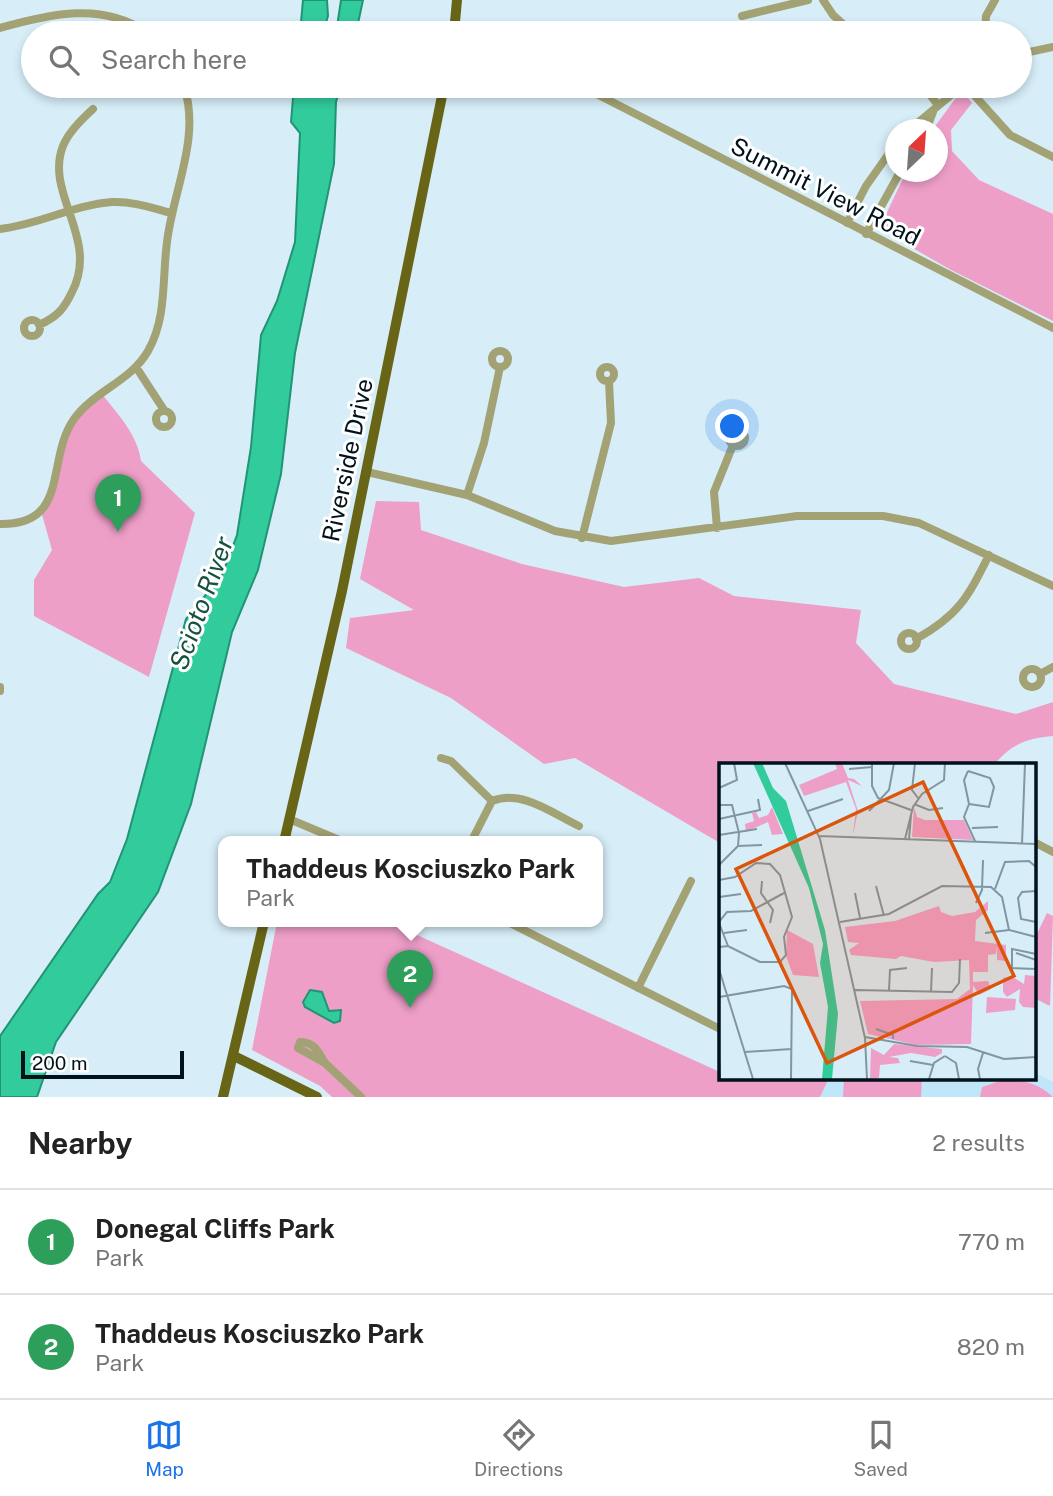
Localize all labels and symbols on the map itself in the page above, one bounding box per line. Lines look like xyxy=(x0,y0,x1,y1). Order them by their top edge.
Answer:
north arrow xyxy=(885,119,948,182)
street label: Summit View Road xyxy=(727,131,925,251)
street label: Riverside Drive xyxy=(316,376,378,544)
your location xyxy=(715,409,749,443)
pin: 1 xyxy=(95,474,141,532)
water label: Scioto River xyxy=(163,532,239,674)
inset map xyxy=(719,763,1036,1080)
pin: 2 xyxy=(387,950,433,1008)
scale bar xyxy=(21,1048,184,1080)

